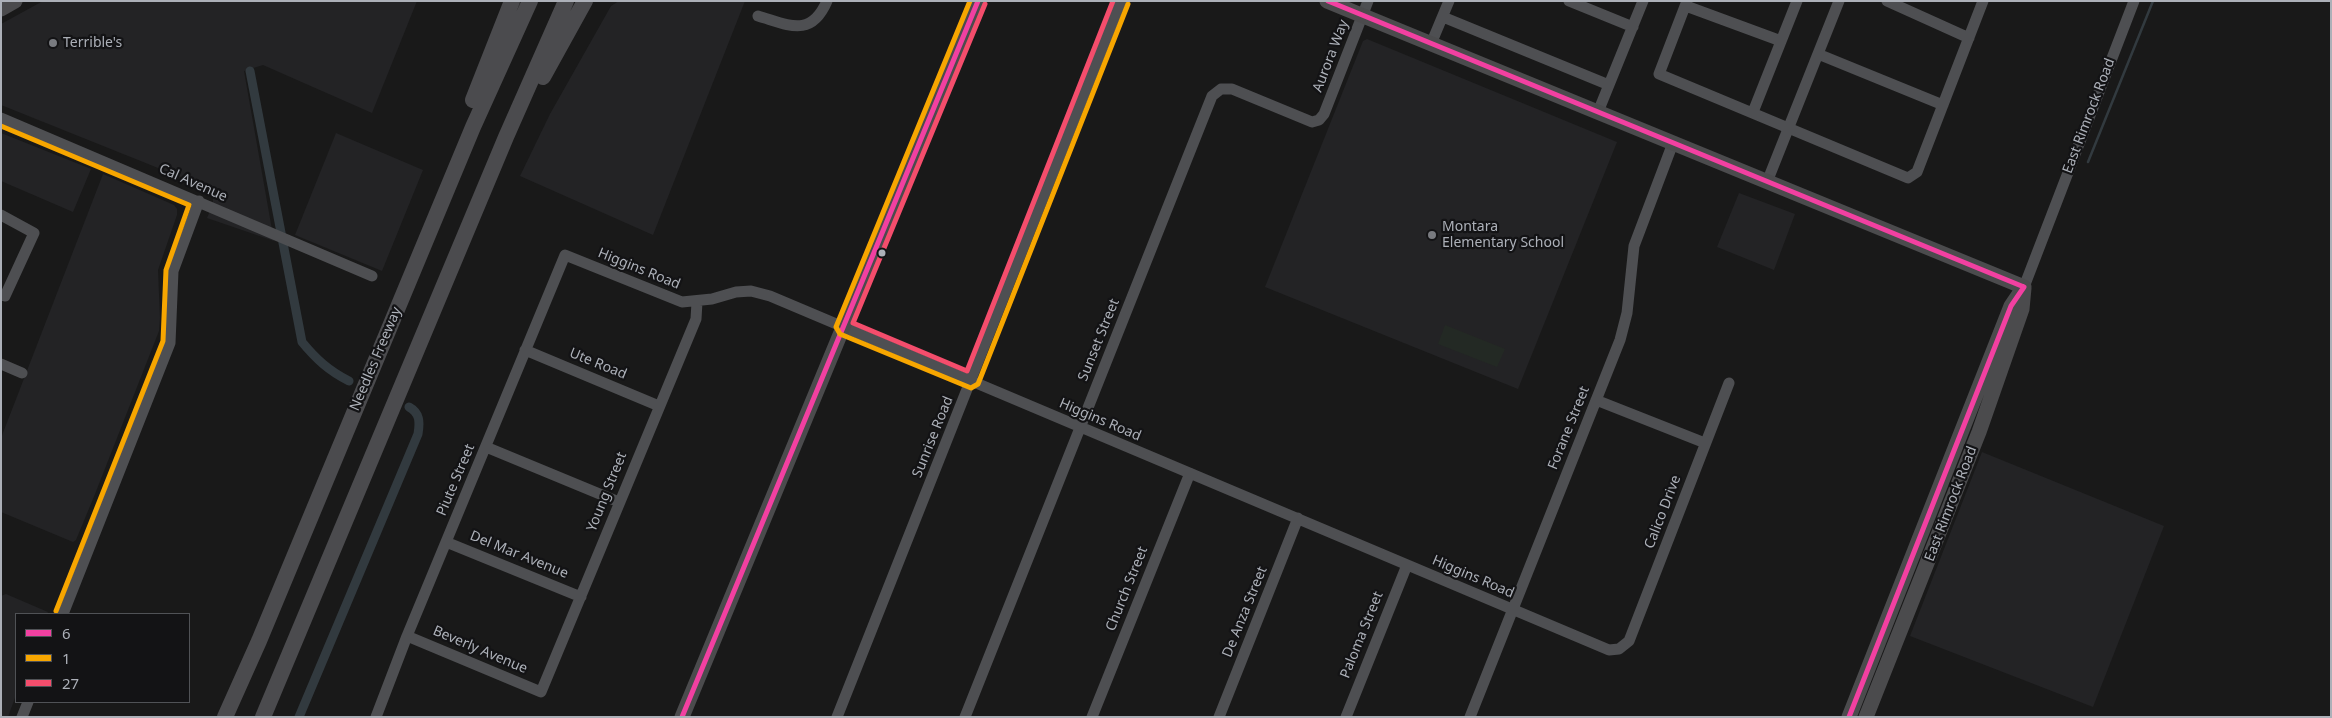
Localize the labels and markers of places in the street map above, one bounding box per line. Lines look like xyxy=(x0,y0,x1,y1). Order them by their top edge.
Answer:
place label: Terrible's xyxy=(63,35,122,51)
marker: Terrible's xyxy=(47,37,59,49)
place label: Montara Elementary School xyxy=(1442,219,1564,252)
marker: Montara Elementary School xyxy=(1426,229,1438,241)
unlabelled marker xyxy=(877,248,887,258)

